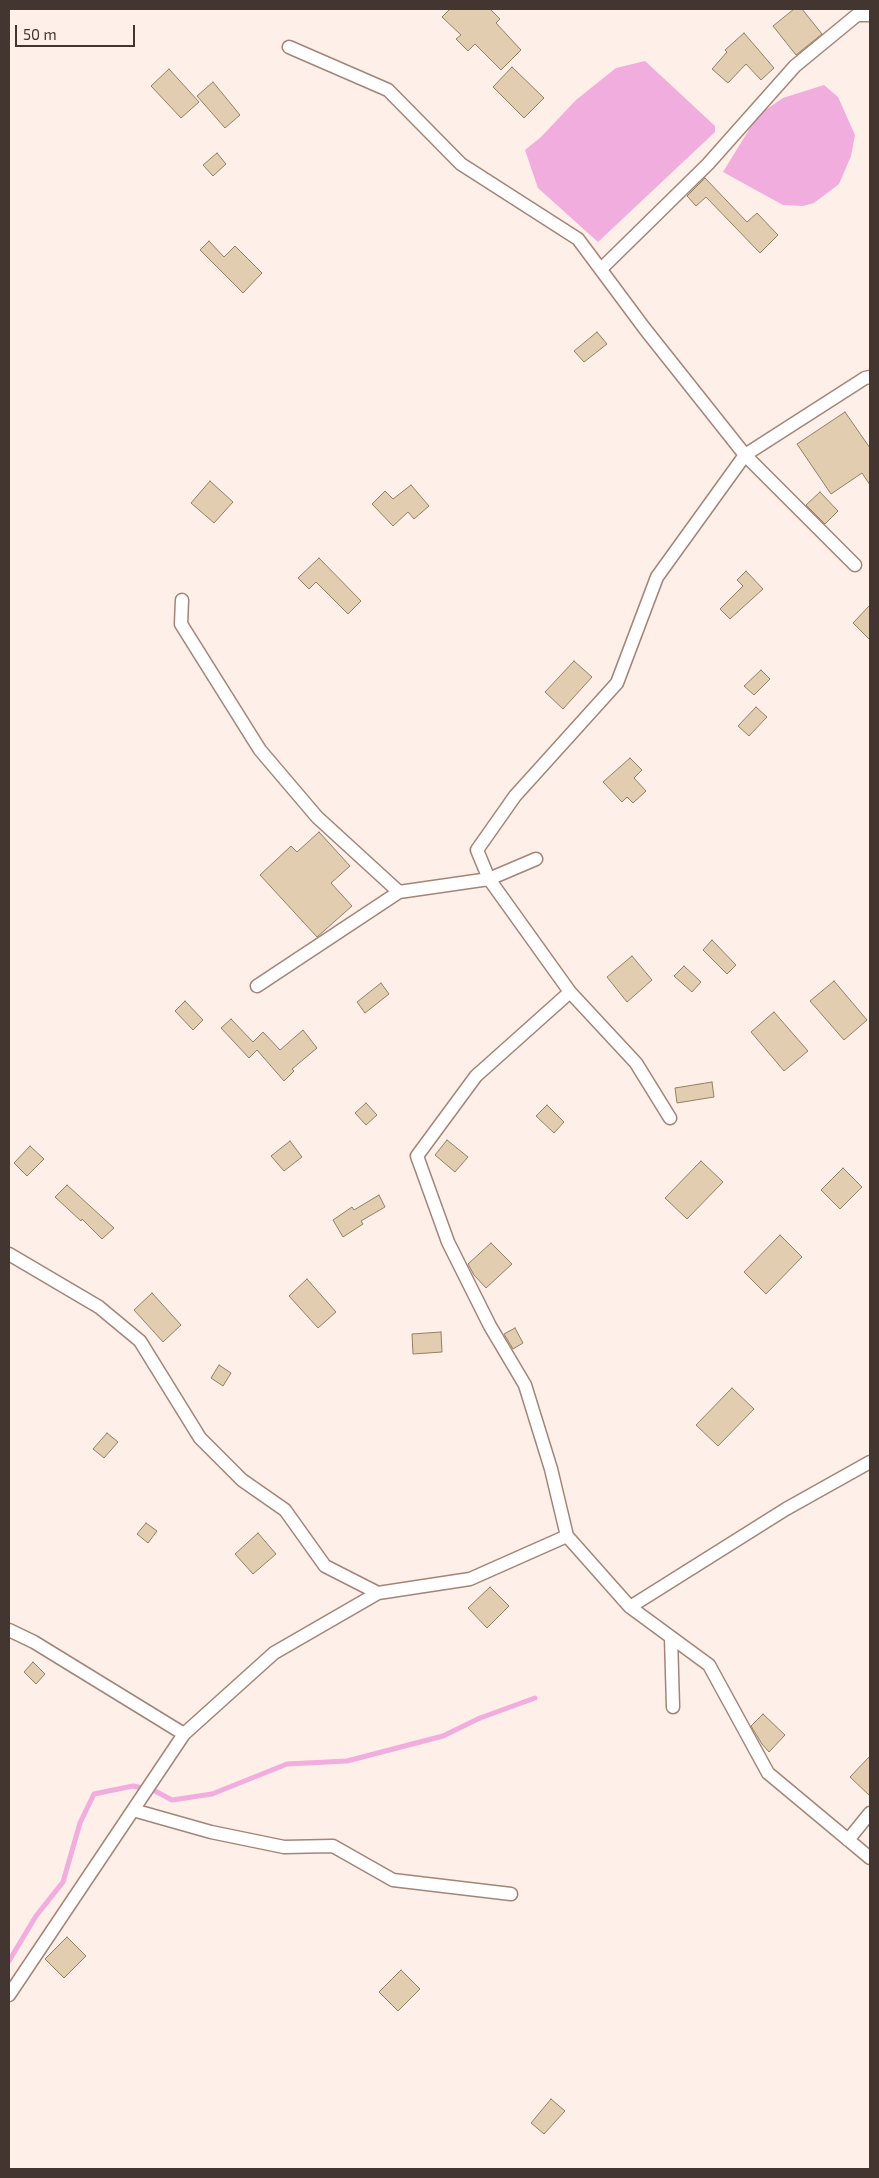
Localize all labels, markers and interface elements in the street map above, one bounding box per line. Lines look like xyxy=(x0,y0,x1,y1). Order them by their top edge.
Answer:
scale bar xyxy=(18,15,138,47)
text: 50 m xyxy=(23,25,57,43)

